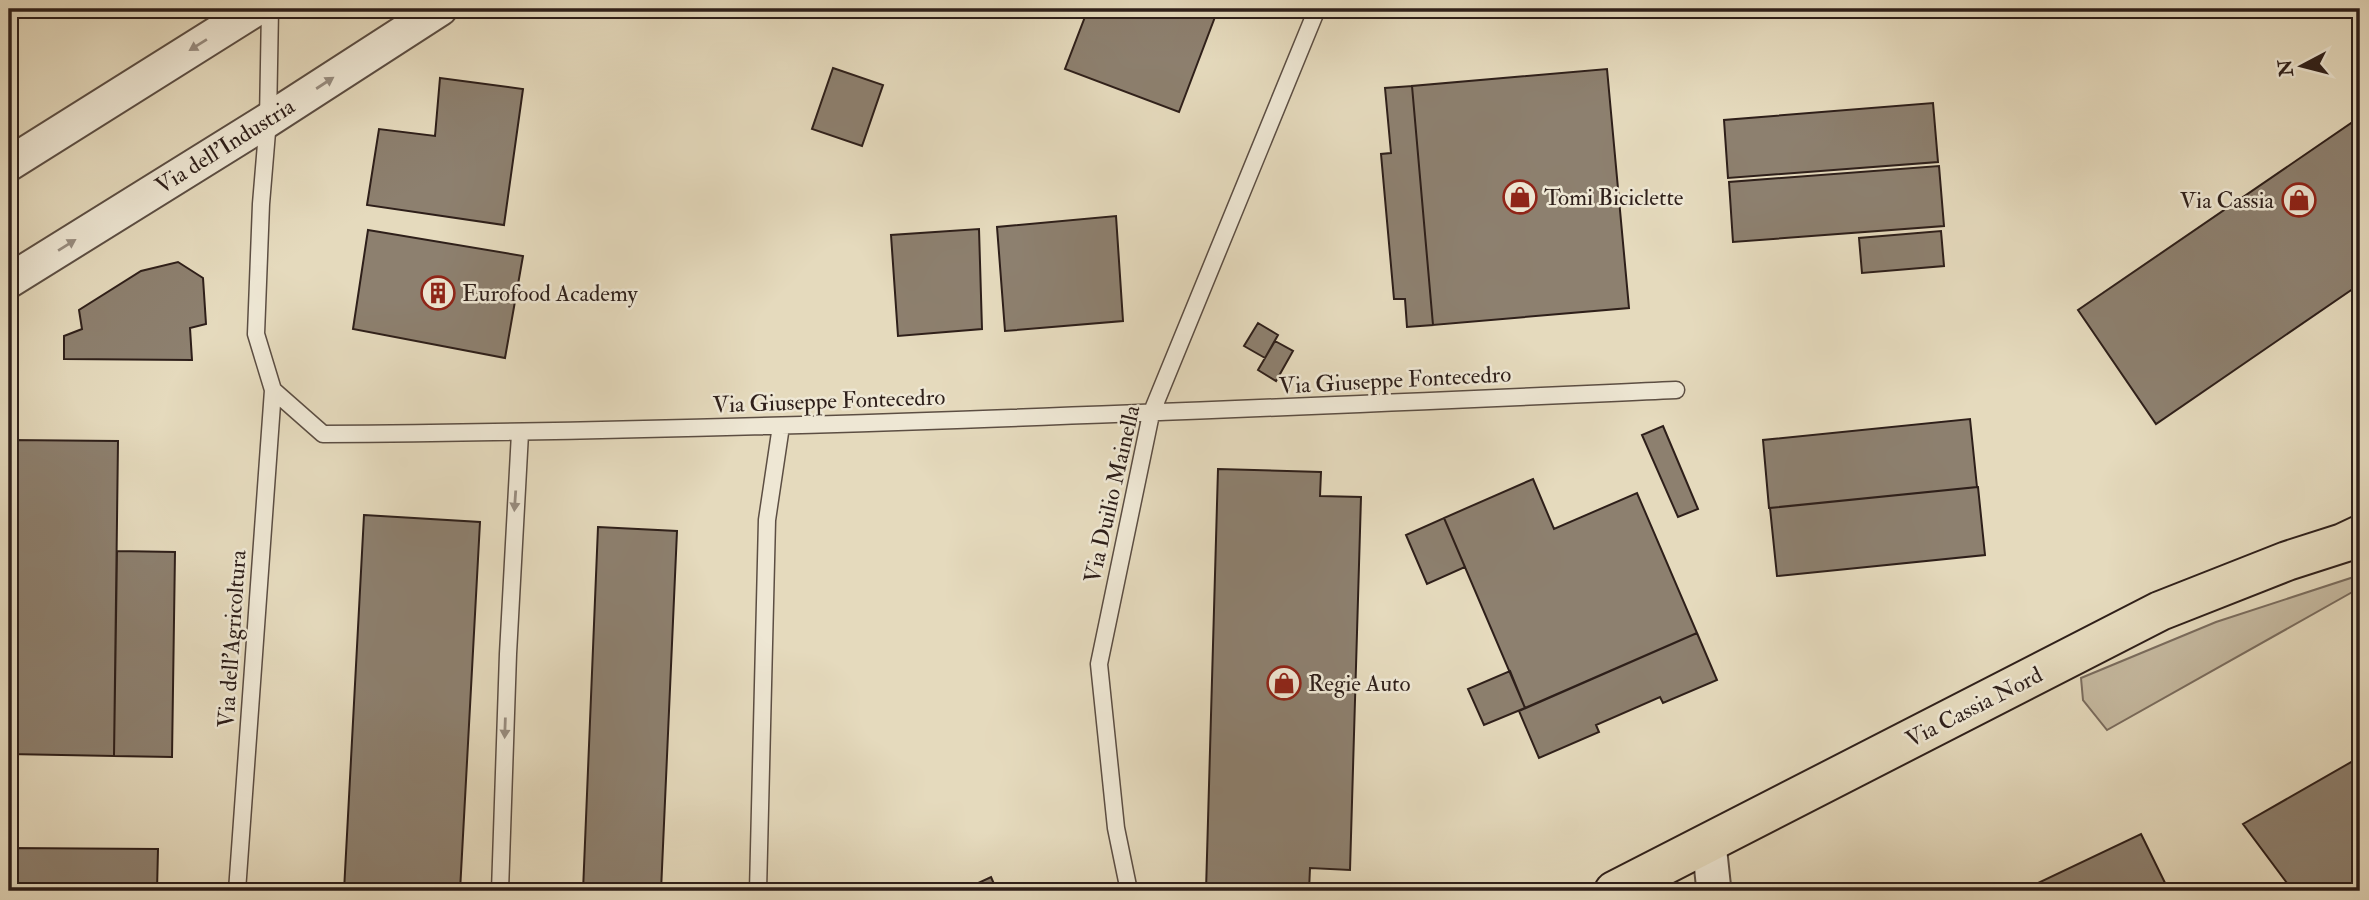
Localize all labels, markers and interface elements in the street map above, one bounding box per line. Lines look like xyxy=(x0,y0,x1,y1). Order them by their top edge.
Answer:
north arrow xyxy=(2268,32,2338,102)
one-way arrow xyxy=(189,38,207,52)
text: N xyxy=(2273,57,2299,79)
one-way arrow xyxy=(316,76,334,90)
street label: Via dell'Industria xyxy=(150,91,301,200)
shop icon: Tomi Biciclette xyxy=(1501,178,1539,216)
shop icon: Via Cassia xyxy=(2280,181,2318,219)
place label: Tomi Biciclette xyxy=(1544,183,1684,212)
place label: Via Cassia xyxy=(2180,186,2275,215)
one-way arrow xyxy=(57,238,76,251)
building icon: Eurofood Academy xyxy=(419,274,457,312)
place label: Eurofood Academy xyxy=(462,279,638,308)
street label: Via Giuseppe Fontecedro xyxy=(1278,359,1512,402)
street label: Via Giuseppe Fontecedro xyxy=(712,382,946,421)
street label: Via Duilio Mainella xyxy=(1077,402,1147,586)
one-way arrow xyxy=(510,490,521,512)
street label: Via dell'Agricoltura xyxy=(211,549,253,729)
street label: Via Cassia Nord xyxy=(1901,660,2047,754)
shop icon: Regie Auto xyxy=(1265,664,1303,702)
place label: Regie Auto xyxy=(1308,669,1411,698)
one-way arrow xyxy=(499,717,511,739)

